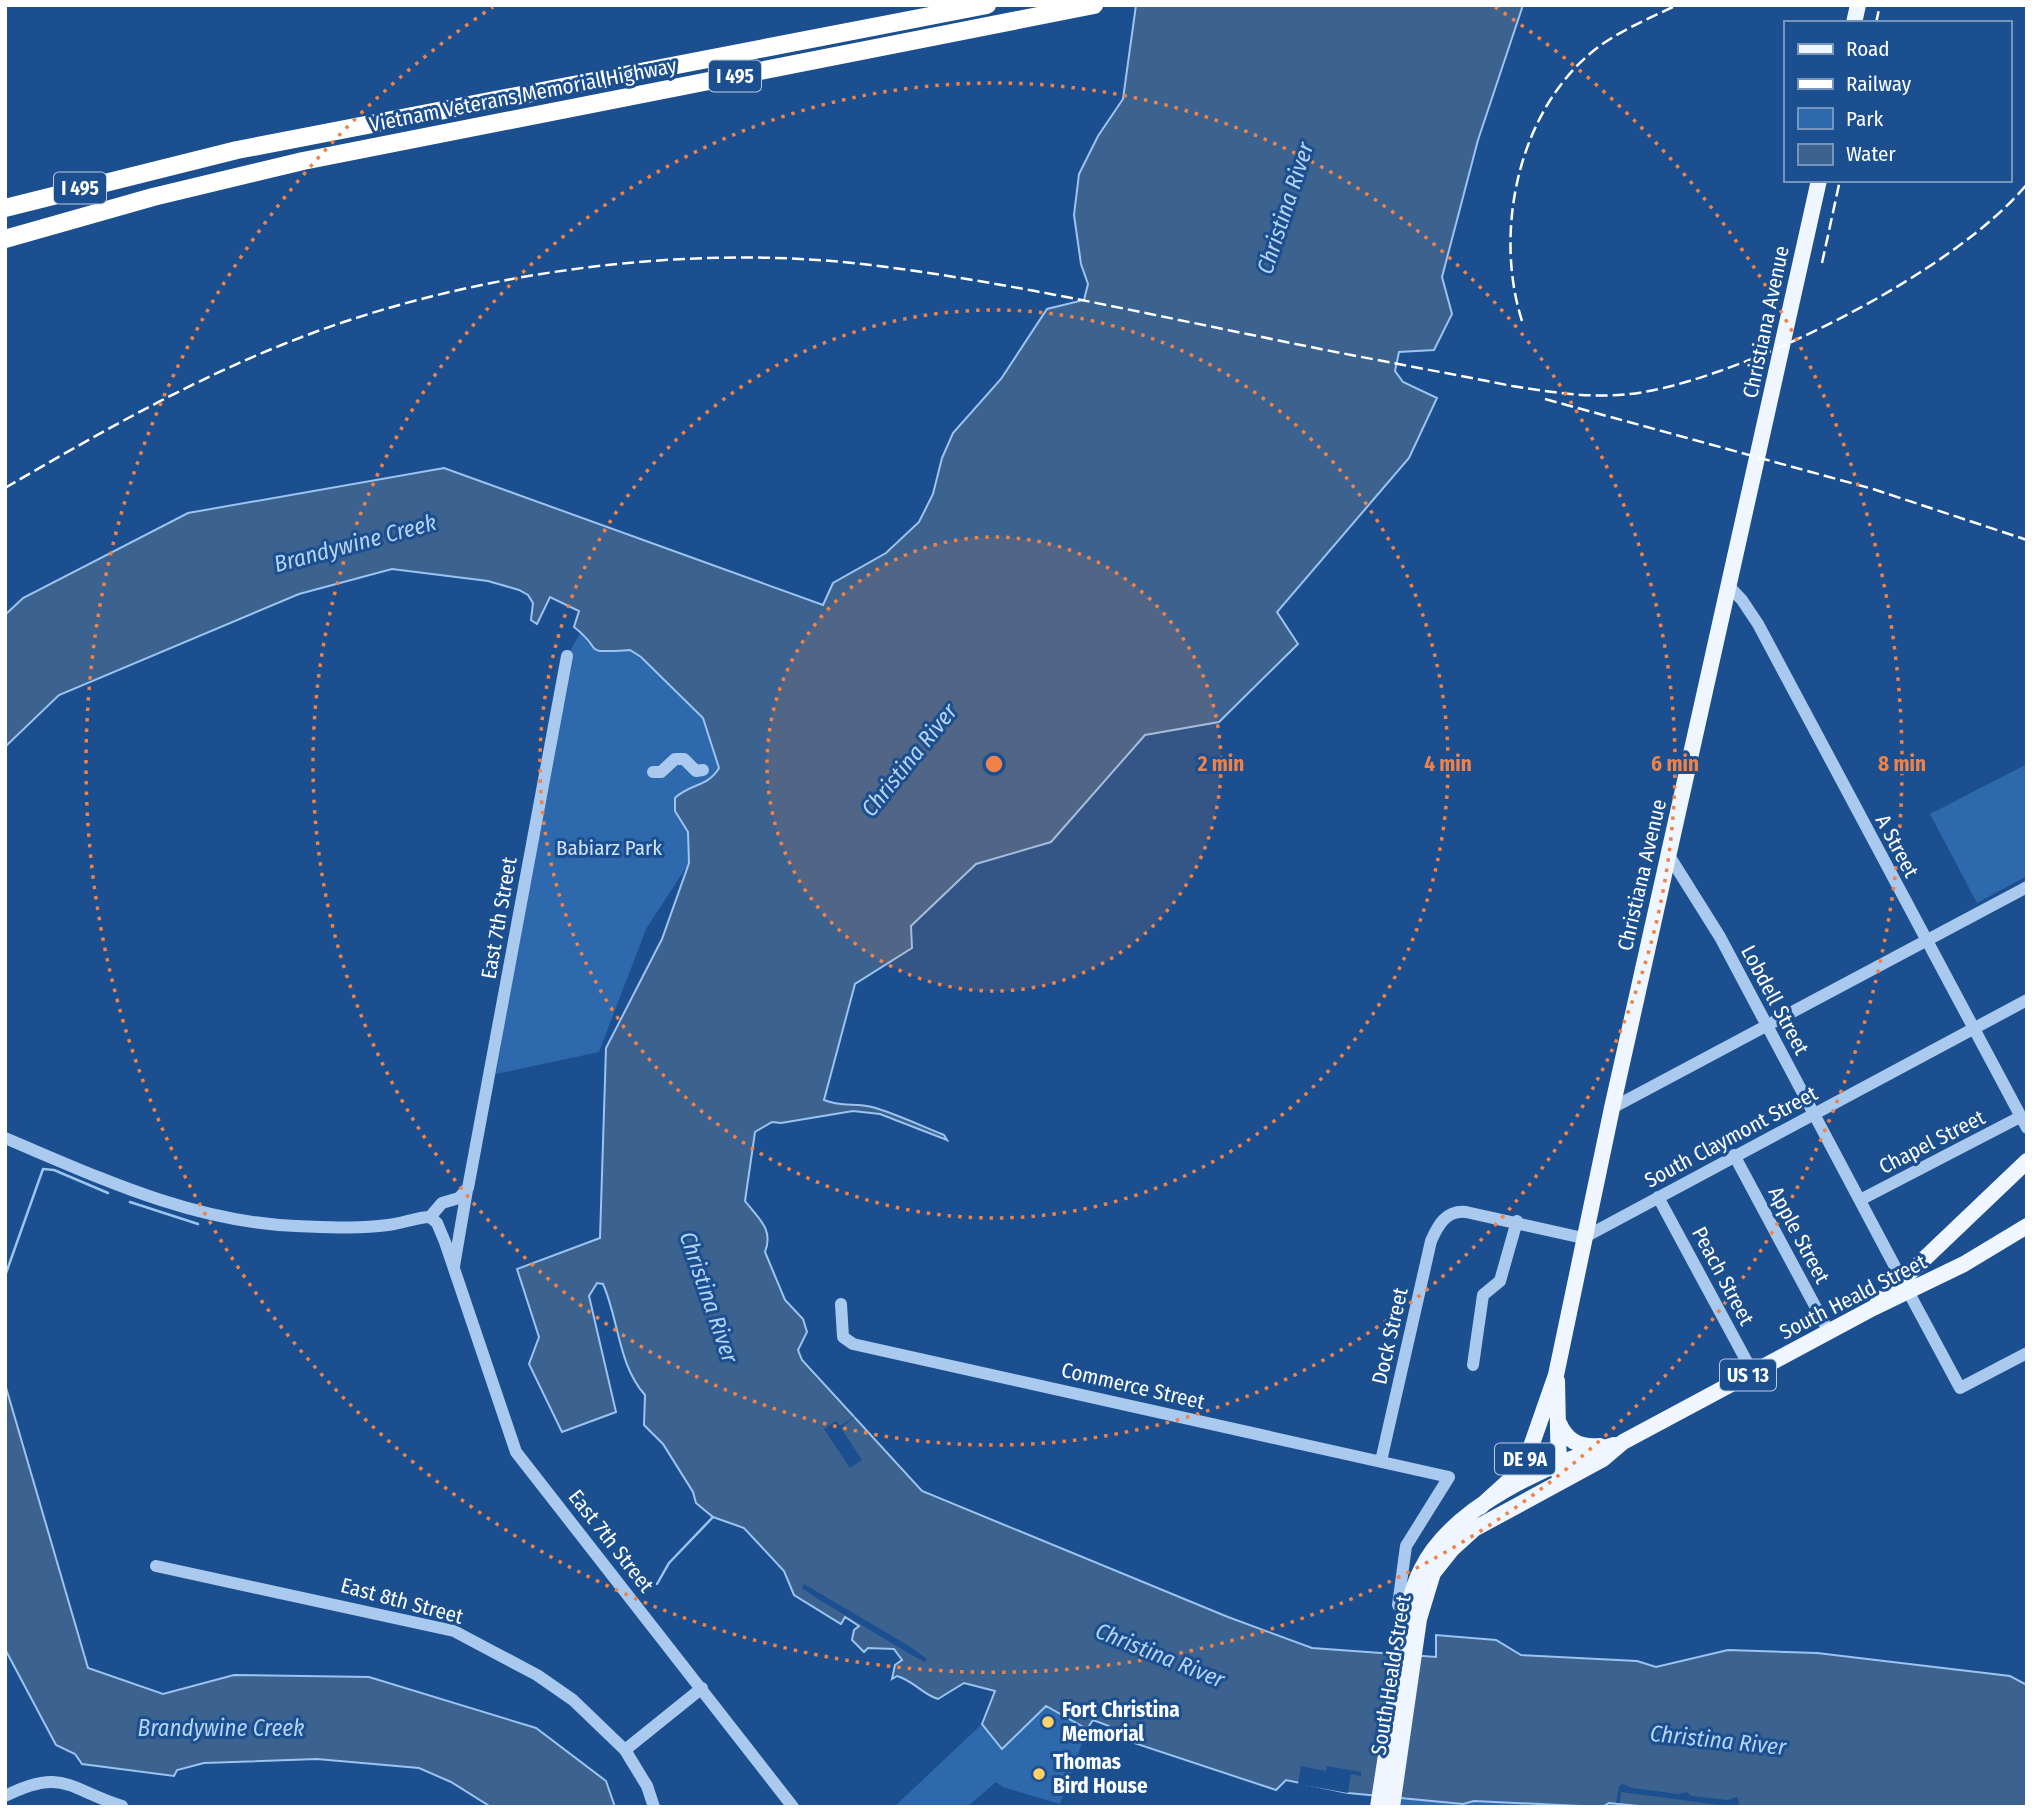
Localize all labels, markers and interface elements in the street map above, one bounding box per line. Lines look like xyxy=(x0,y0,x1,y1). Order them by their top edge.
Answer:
legend xyxy=(1784,21,2011,182)
text: Road xyxy=(1846,36,1890,62)
street label: Vietnam Veterans Memorial Highway xyxy=(367,52,679,138)
road number: I 495 xyxy=(709,60,761,92)
text: Railway xyxy=(1846,71,1912,97)
text: Park xyxy=(1846,106,1884,132)
water label: Christina River xyxy=(1251,138,1320,277)
text: Water xyxy=(1846,141,1896,167)
road number: I 495 xyxy=(54,172,106,204)
street label: Christiana Avenue xyxy=(1737,244,1795,400)
water label: Brandywine Creek xyxy=(271,508,439,578)
water label: Christina River xyxy=(855,697,964,822)
text: 2 min xyxy=(1197,751,1244,777)
text: 4 min xyxy=(1424,751,1472,777)
text: 6 min xyxy=(1651,751,1699,777)
text: 8 min xyxy=(1878,751,1926,777)
centre of rings xyxy=(982,752,1006,776)
street label: Christiana Avenue xyxy=(1612,797,1672,953)
street label: A Street xyxy=(1870,810,1924,882)
park label: Babiarz Park xyxy=(556,835,662,861)
street label: East 7th Street xyxy=(475,855,523,981)
street label: Lobdell Street xyxy=(1735,941,1815,1059)
street label: South Claymont Street xyxy=(1640,1080,1822,1194)
street label: Chapel Street xyxy=(1875,1104,1989,1180)
street label: Apple Street xyxy=(1763,1182,1835,1288)
street label: Peach Street xyxy=(1686,1222,1760,1330)
water label: Christina River xyxy=(674,1228,745,1367)
street label: South Heald Street xyxy=(1775,1249,1931,1345)
street label: Dock Street xyxy=(1366,1285,1414,1387)
street label: Commerce Street xyxy=(1059,1357,1207,1415)
road number: US 13 xyxy=(1720,1359,1776,1390)
road number: DE 9A xyxy=(1495,1443,1555,1474)
street label: East 7th Street xyxy=(563,1484,659,1598)
street label: East 8th Street xyxy=(338,1572,466,1630)
street label: South Heald Street xyxy=(1366,1593,1416,1757)
water label: Christina River xyxy=(1091,1616,1230,1694)
place label: Fort Christina Memorial xyxy=(1062,1697,1180,1747)
water label: Brandywine Creek xyxy=(138,1714,304,1742)
marker: Fort Christina Memorial xyxy=(1040,1714,1056,1730)
water label: Christina River xyxy=(1649,1719,1788,1761)
place label: Thomas Bird House xyxy=(1053,1749,1148,1799)
marker: Thomas Bird House xyxy=(1031,1766,1047,1782)

